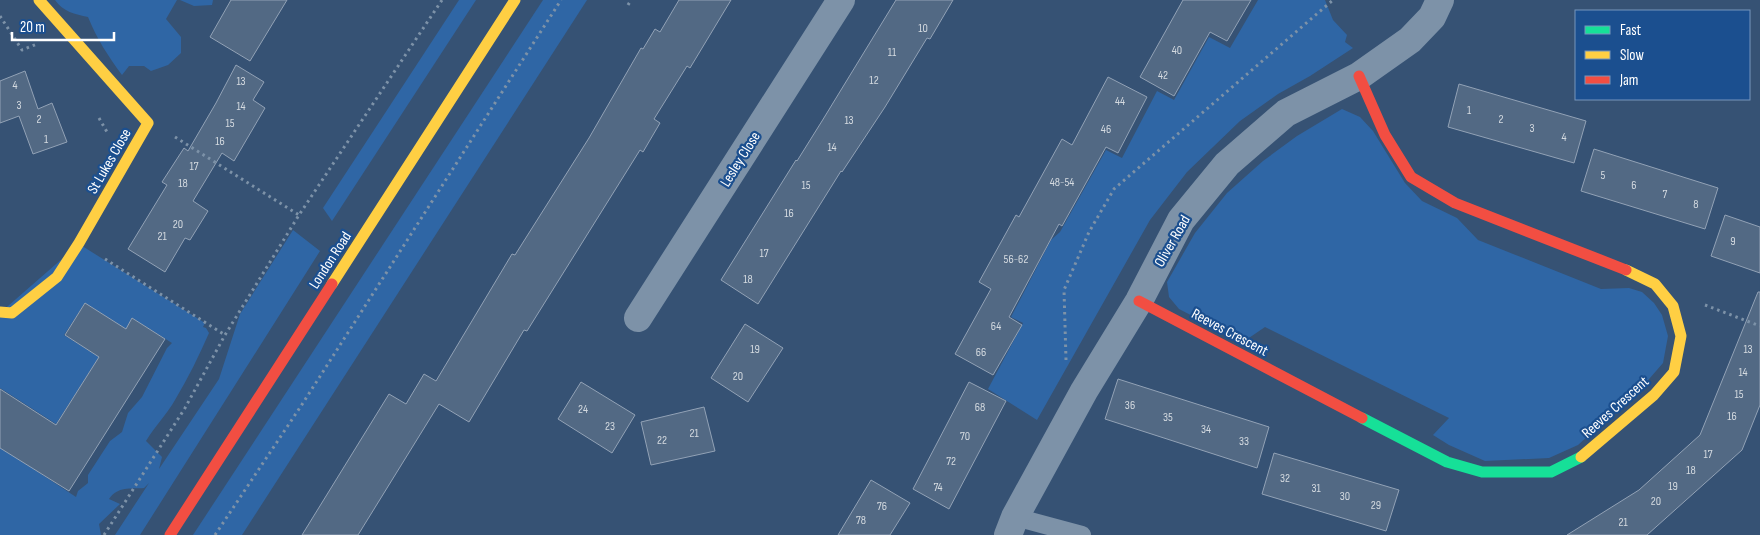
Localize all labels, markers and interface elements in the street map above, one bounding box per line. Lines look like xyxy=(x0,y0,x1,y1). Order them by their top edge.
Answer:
scale bar xyxy=(12,10,115,42)
legend xyxy=(1575,10,1750,100)
text: 20 m xyxy=(20,18,45,37)
house number: 10 xyxy=(918,21,928,36)
text: Fast xyxy=(1620,21,1642,40)
house number: 40 xyxy=(1172,43,1182,58)
house number: 11 xyxy=(888,45,897,60)
text: Slow xyxy=(1620,46,1644,65)
house number: 42 xyxy=(1158,68,1168,83)
text: Jam xyxy=(1619,71,1638,90)
house number: 12 xyxy=(869,73,879,88)
house number: 13 xyxy=(236,74,246,89)
house number: 4 xyxy=(12,78,18,93)
house number: 44 xyxy=(1115,94,1125,109)
house number: 3 xyxy=(16,98,22,113)
house number: 14 xyxy=(236,99,246,114)
house number: 1 xyxy=(1467,103,1472,118)
house number: 2 xyxy=(37,112,42,127)
house number: 2 xyxy=(1499,112,1504,127)
house number: 13 xyxy=(844,113,854,128)
house number: 15 xyxy=(225,116,235,131)
house number: 3 xyxy=(1529,121,1535,136)
house number: 46 xyxy=(1101,122,1111,137)
street label: St Lukes Close xyxy=(83,125,136,197)
street label: Lesley Close xyxy=(716,128,765,190)
house number: 4 xyxy=(1561,130,1567,145)
house number: 1 xyxy=(44,132,49,147)
house number: 16 xyxy=(215,134,225,149)
house number: 14 xyxy=(827,140,837,155)
house number: 17 xyxy=(190,159,199,174)
house number: 5 xyxy=(1601,168,1606,183)
house number: 48-54 xyxy=(1050,175,1074,190)
house number: 18 xyxy=(178,176,188,191)
house number: 15 xyxy=(801,178,811,193)
house number: 6 xyxy=(1631,178,1637,193)
house number: 7 xyxy=(1663,187,1668,202)
house number: 8 xyxy=(1693,197,1699,212)
house number: 16 xyxy=(784,206,794,221)
street label: Oliver Road xyxy=(1150,212,1195,271)
house number: 20 xyxy=(173,217,183,232)
street label: London Road xyxy=(305,228,356,292)
house number: 21 xyxy=(157,229,167,244)
house number: 9 xyxy=(1730,234,1736,249)
house number: 17 xyxy=(760,246,769,261)
house number: 56-62 xyxy=(1004,252,1028,267)
house number: 18 xyxy=(743,272,753,287)
street label: Reeves Crescent xyxy=(1188,304,1272,361)
house number: 64 xyxy=(991,319,1001,334)
house number: 19 xyxy=(750,342,760,357)
house number: 13 xyxy=(1743,342,1753,357)
house number: 66 xyxy=(976,345,986,360)
house number: 14 xyxy=(1738,365,1748,380)
house number: 20 xyxy=(733,369,743,384)
street label: Reeves Crescent xyxy=(1578,372,1653,443)
house number: 15 xyxy=(1734,387,1744,402)
house number: 36 xyxy=(1125,398,1135,413)
house number: 68 xyxy=(975,400,985,415)
house number: 24 xyxy=(578,402,588,417)
house number: 16 xyxy=(1727,409,1737,424)
house number: 35 xyxy=(1163,410,1173,425)
house number: 23 xyxy=(605,419,615,434)
house number: 34 xyxy=(1201,422,1211,437)
house number: 21 xyxy=(689,426,699,441)
house number: 70 xyxy=(960,429,970,444)
house number: 22 xyxy=(657,433,667,448)
house number: 33 xyxy=(1239,434,1249,449)
house number: 17 xyxy=(1704,447,1713,462)
house number: 72 xyxy=(946,454,956,469)
house number: 18 xyxy=(1686,463,1696,478)
house number: 32 xyxy=(1280,471,1290,486)
house number: 19 xyxy=(1668,479,1678,494)
house number: 74 xyxy=(933,480,943,495)
house number: 31 xyxy=(1311,481,1321,496)
house number: 30 xyxy=(1340,489,1350,504)
house number: 20 xyxy=(1651,494,1661,509)
house number: 29 xyxy=(1371,498,1381,513)
house number: 76 xyxy=(877,499,887,514)
house number: 78 xyxy=(856,513,866,528)
house number: 21 xyxy=(1618,515,1628,530)

